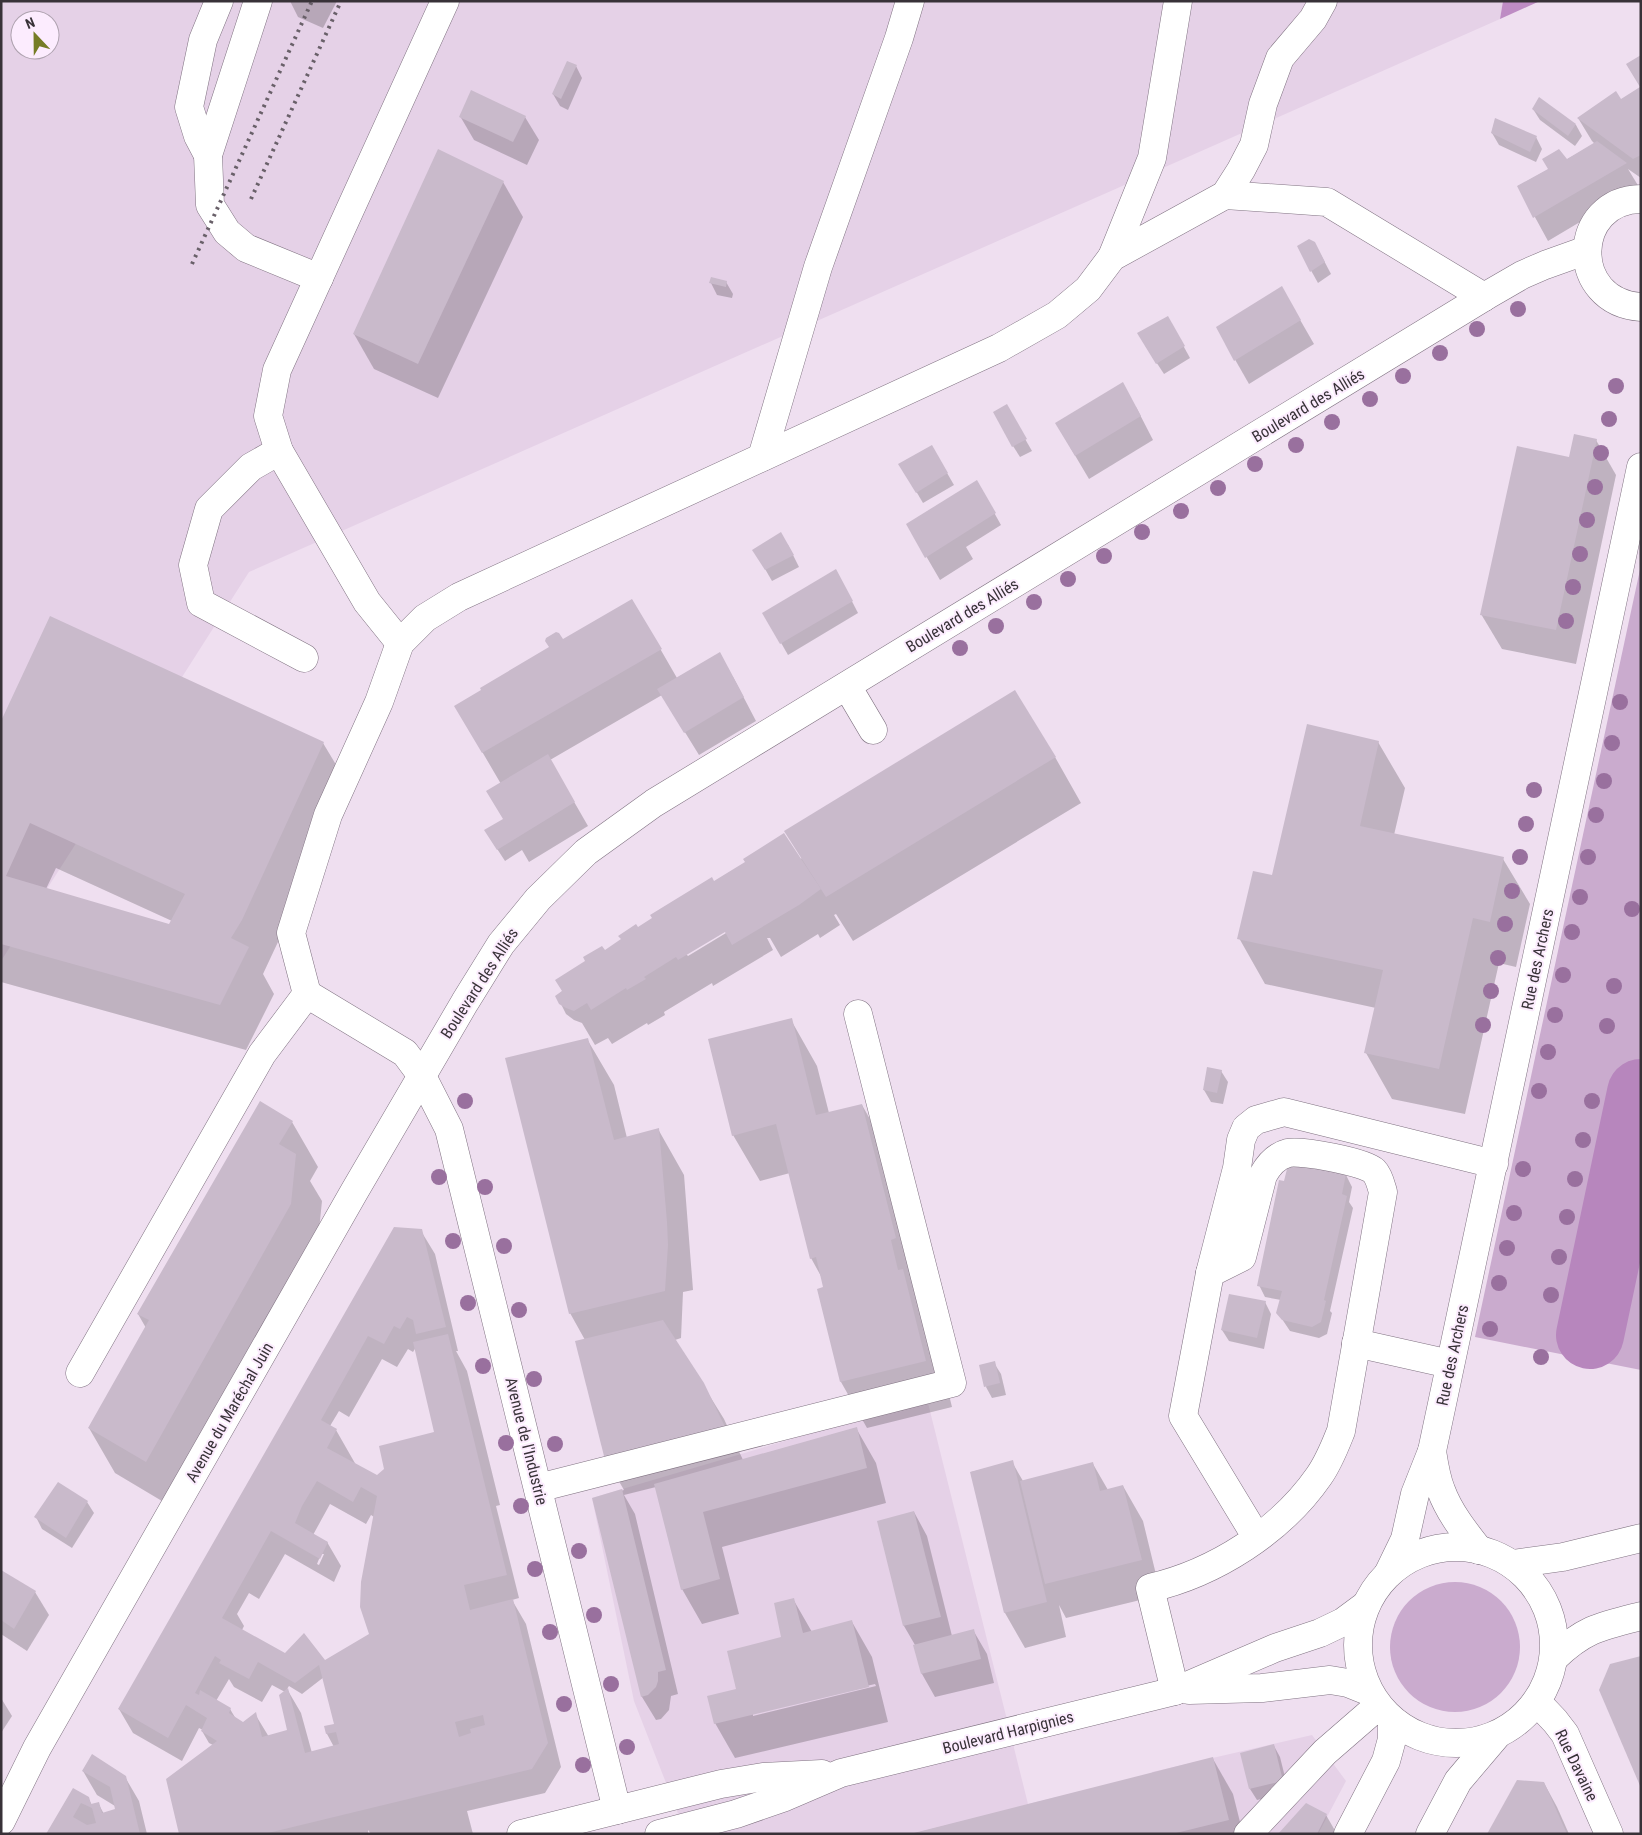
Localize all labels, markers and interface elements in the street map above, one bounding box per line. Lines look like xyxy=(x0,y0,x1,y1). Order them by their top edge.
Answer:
north arrow xyxy=(10,10,60,60)
text: N xyxy=(23,14,37,32)
street label: Boulevard des Alliés xyxy=(1249,364,1368,446)
street label: Boulevard des Alliés xyxy=(903,574,1022,656)
street label: Rue des Archers xyxy=(1518,907,1557,1011)
street label: Boulevard des Alliés xyxy=(437,925,522,1042)
street label: Rue des Archers xyxy=(1433,1303,1472,1407)
street label: Avenue du Maréchal Juin xyxy=(182,1339,277,1485)
street label: Avenue de l'Industrie xyxy=(501,1375,552,1507)
street label: Boulevard Harpignies xyxy=(941,1707,1076,1758)
street label: Rue Davaine xyxy=(1551,1726,1602,1804)

